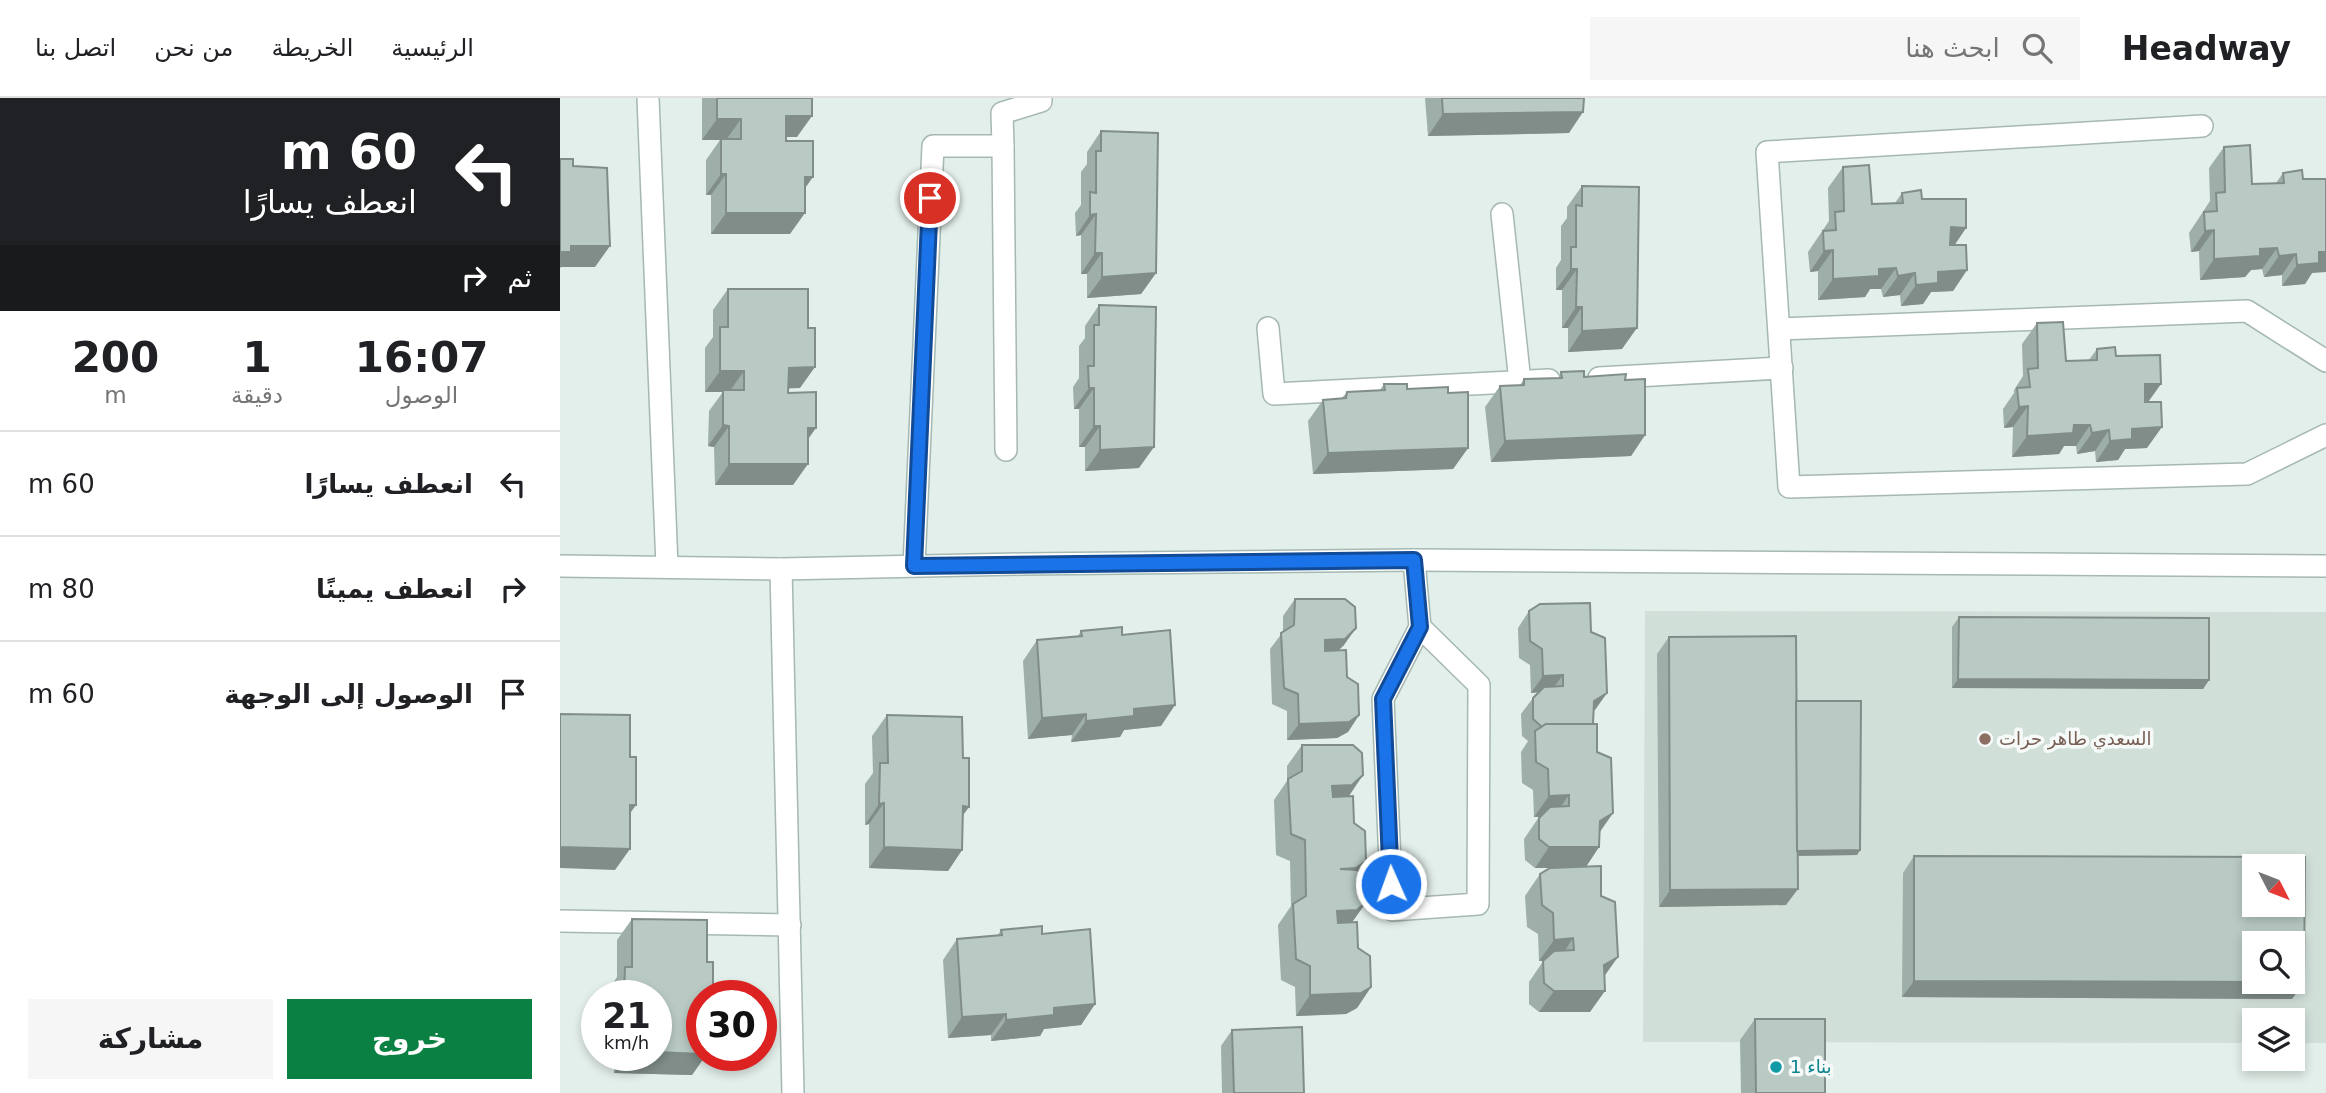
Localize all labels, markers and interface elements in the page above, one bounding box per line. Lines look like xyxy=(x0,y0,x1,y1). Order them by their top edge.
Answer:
search box xyxy=(1590,17,2080,80)
icon: search xyxy=(2018,29,2056,67)
text: Headway xyxy=(2122,29,2291,68)
text: ابحث هنا xyxy=(1905,33,2000,63)
text: اتصل بنا xyxy=(35,34,116,62)
text: من نحن xyxy=(154,34,233,62)
text: الخريطة xyxy=(271,34,353,62)
text: الرئيسية xyxy=(391,34,474,62)
text: 60 m xyxy=(281,124,417,181)
icon: left xyxy=(441,126,532,217)
pin xyxy=(900,168,960,228)
icon: arrive xyxy=(911,179,949,217)
text: انعطف يسارًا xyxy=(243,183,417,221)
icon: right xyxy=(455,259,493,297)
text: ثم xyxy=(507,263,532,293)
text: 200 xyxy=(72,333,159,382)
text: 1 xyxy=(242,333,272,382)
text: 16:07 xyxy=(355,333,488,382)
text: m xyxy=(104,382,127,408)
text: دقيقة xyxy=(231,382,283,408)
text: الوصول xyxy=(385,382,458,408)
icon: left xyxy=(494,465,532,503)
text: 60 m xyxy=(28,469,95,499)
text: انعطف يسارًا xyxy=(304,469,473,499)
icon: right xyxy=(494,570,532,608)
text: 80 m xyxy=(28,574,95,604)
text: انعطف يمينًا xyxy=(316,574,473,604)
icon: arrive xyxy=(494,675,532,713)
text: 60 m xyxy=(28,679,95,709)
text: الوصول إلى الوجهة xyxy=(224,679,473,709)
place label: السعدي طاهر حرات xyxy=(1999,728,2151,750)
marker: السعدي طاهر حرات xyxy=(1977,731,1993,747)
position arrow xyxy=(1354,847,1428,921)
north arrow xyxy=(2242,854,2305,917)
map controls xyxy=(2242,854,2305,1071)
button: search xyxy=(2242,931,2305,994)
speed limit sign: 30 xyxy=(686,980,777,1071)
text: 21 xyxy=(602,996,651,1036)
button: مشاركة xyxy=(28,999,273,1079)
button: خروج xyxy=(287,999,532,1079)
button: layers xyxy=(2242,1008,2305,1071)
text: km/h xyxy=(604,1032,649,1053)
place label: بناء 1 xyxy=(1790,1056,1832,1077)
marker: بناء 1 xyxy=(1768,1059,1784,1075)

